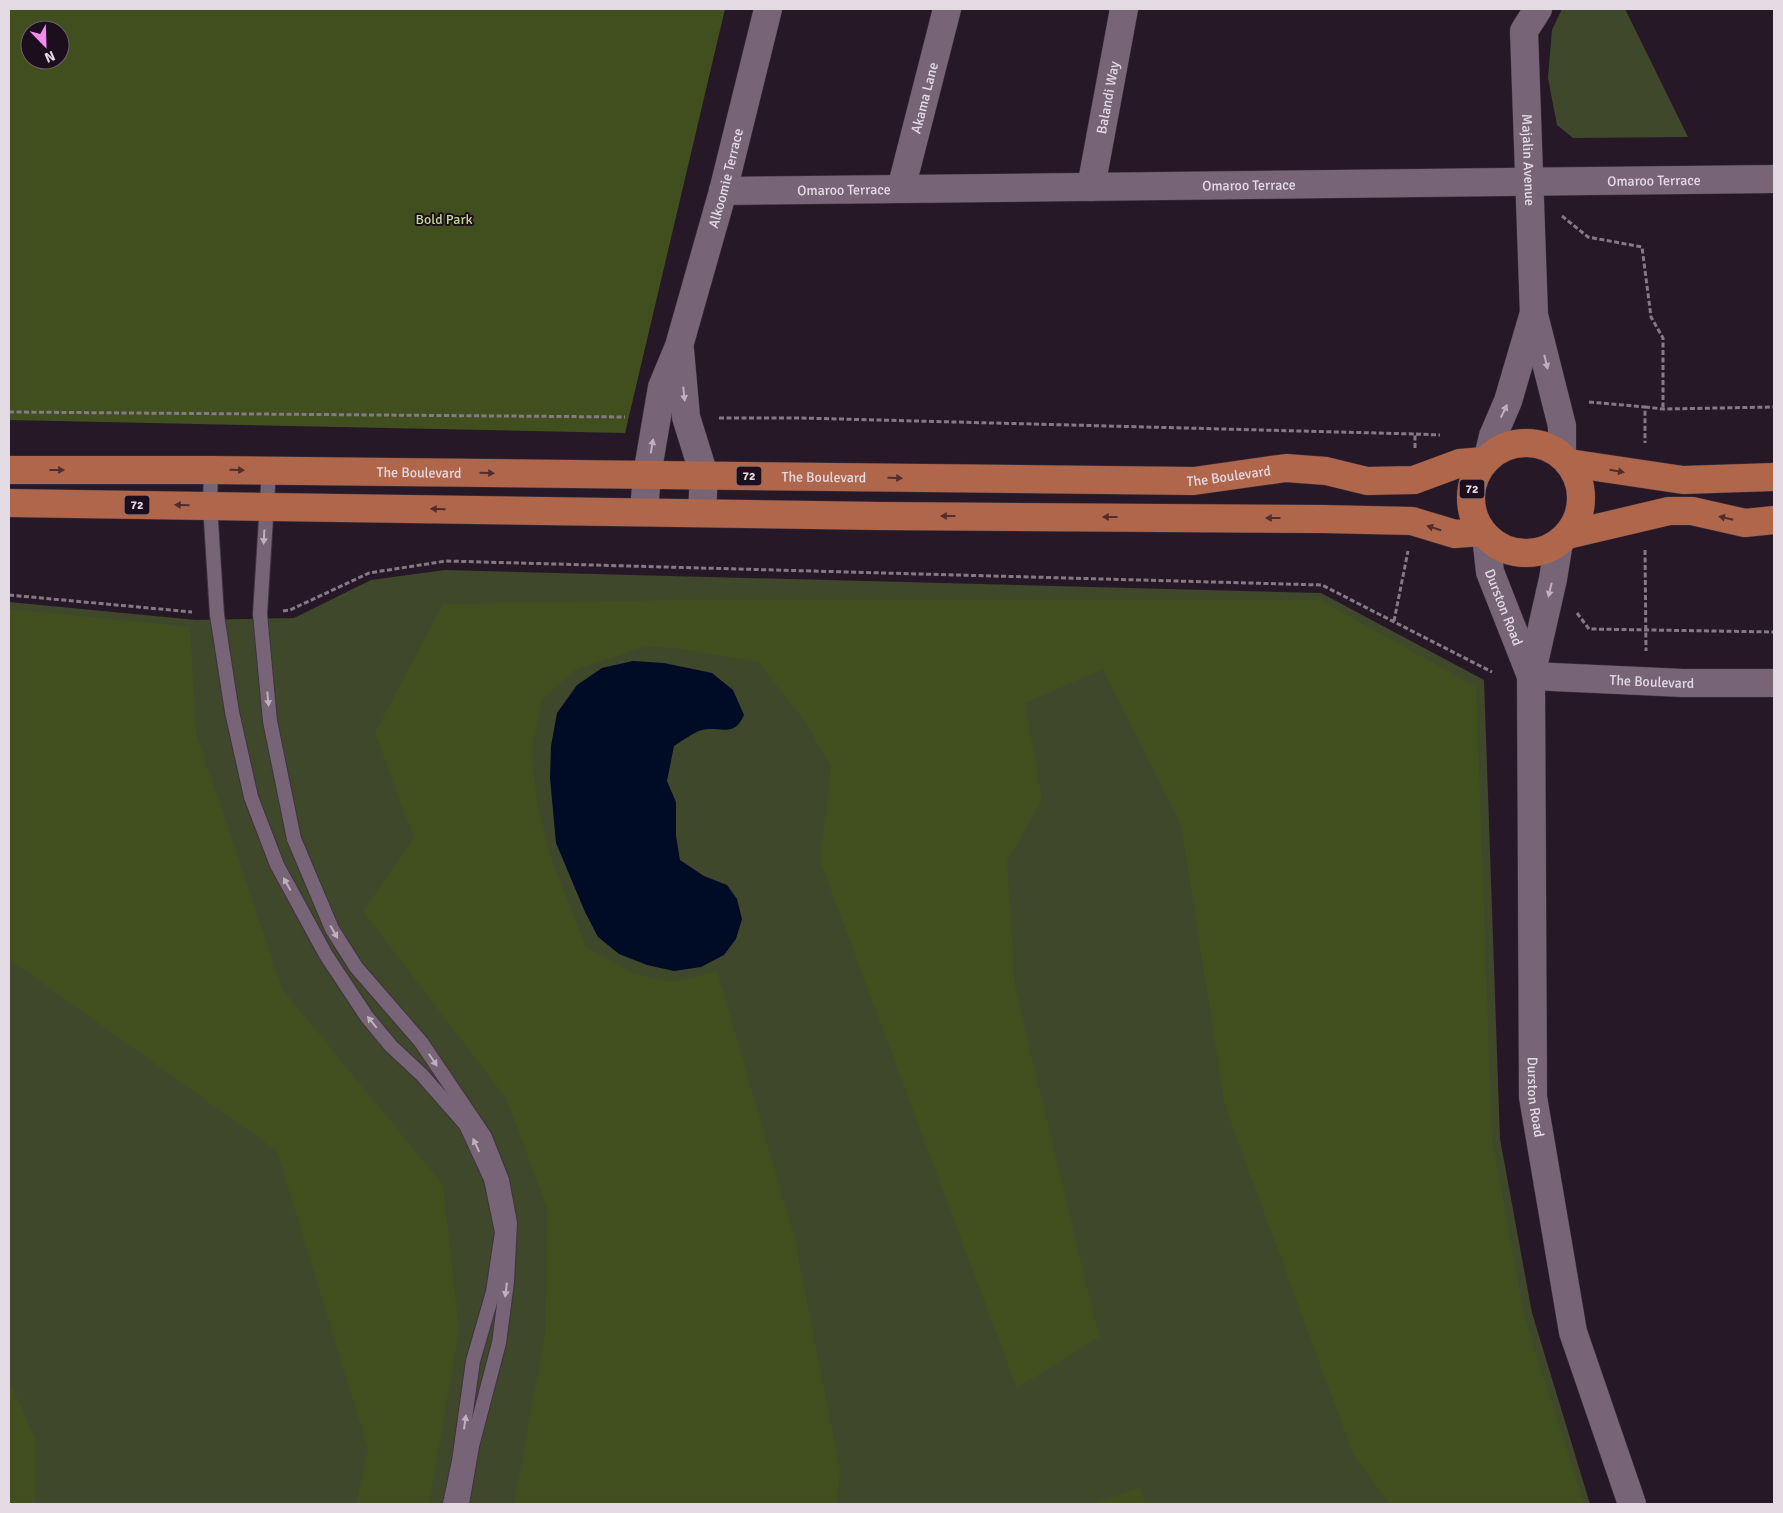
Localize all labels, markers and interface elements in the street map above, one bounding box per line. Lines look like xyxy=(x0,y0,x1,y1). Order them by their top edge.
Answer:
north arrow xyxy=(20,20,70,70)
text: N xyxy=(42,47,58,66)
street label: Balandi Way xyxy=(1093,59,1123,135)
street label: Akama Lane xyxy=(907,61,942,136)
street label: Majalin Avenue xyxy=(1518,114,1538,206)
street label: Alkoomie Terrace xyxy=(705,127,747,230)
street label: Omaroo Terrace xyxy=(1607,172,1701,190)
street label: Omaroo Terrace xyxy=(1202,176,1296,195)
street label: Omaroo Terrace xyxy=(797,181,891,199)
park label: Bold Park xyxy=(415,211,473,228)
one-way arrow xyxy=(1542,354,1550,369)
one-way arrow xyxy=(680,387,688,403)
one-way arrow xyxy=(1500,404,1508,418)
one-way arrow xyxy=(648,437,656,453)
street label: The Boulevard xyxy=(1186,462,1272,490)
street label: The Boulevard xyxy=(376,464,461,482)
one-way arrow xyxy=(50,466,66,474)
one-way arrow xyxy=(230,466,246,474)
road number: 72 xyxy=(736,466,762,486)
one-way arrow xyxy=(1609,467,1625,475)
street label: The Boulevard xyxy=(781,468,866,486)
one-way arrow xyxy=(480,469,496,477)
one-way arrow xyxy=(887,474,903,482)
road number: 72 xyxy=(1460,479,1484,498)
road number: 72 xyxy=(124,496,150,514)
one-way arrow xyxy=(174,501,190,509)
one-way arrow xyxy=(430,505,446,513)
one-way arrow xyxy=(940,512,956,520)
one-way arrow xyxy=(1102,513,1118,521)
one-way arrow xyxy=(1265,514,1281,522)
one-way arrow xyxy=(1719,514,1734,522)
one-way arrow xyxy=(1427,523,1442,531)
one-way arrow xyxy=(260,529,268,545)
street label: Durston Road xyxy=(1481,567,1526,648)
one-way arrow xyxy=(1546,582,1554,597)
street label: The Boulevard xyxy=(1609,672,1694,692)
one-way arrow xyxy=(264,691,272,707)
one-way arrow xyxy=(283,876,291,891)
one-way arrow xyxy=(330,925,339,938)
one-way arrow xyxy=(366,1016,377,1029)
one-way arrow xyxy=(429,1053,438,1067)
street label: Durston Road xyxy=(1524,1057,1548,1138)
one-way arrow xyxy=(471,1138,480,1153)
one-way arrow xyxy=(502,1282,510,1298)
one-way arrow xyxy=(461,1414,469,1430)

